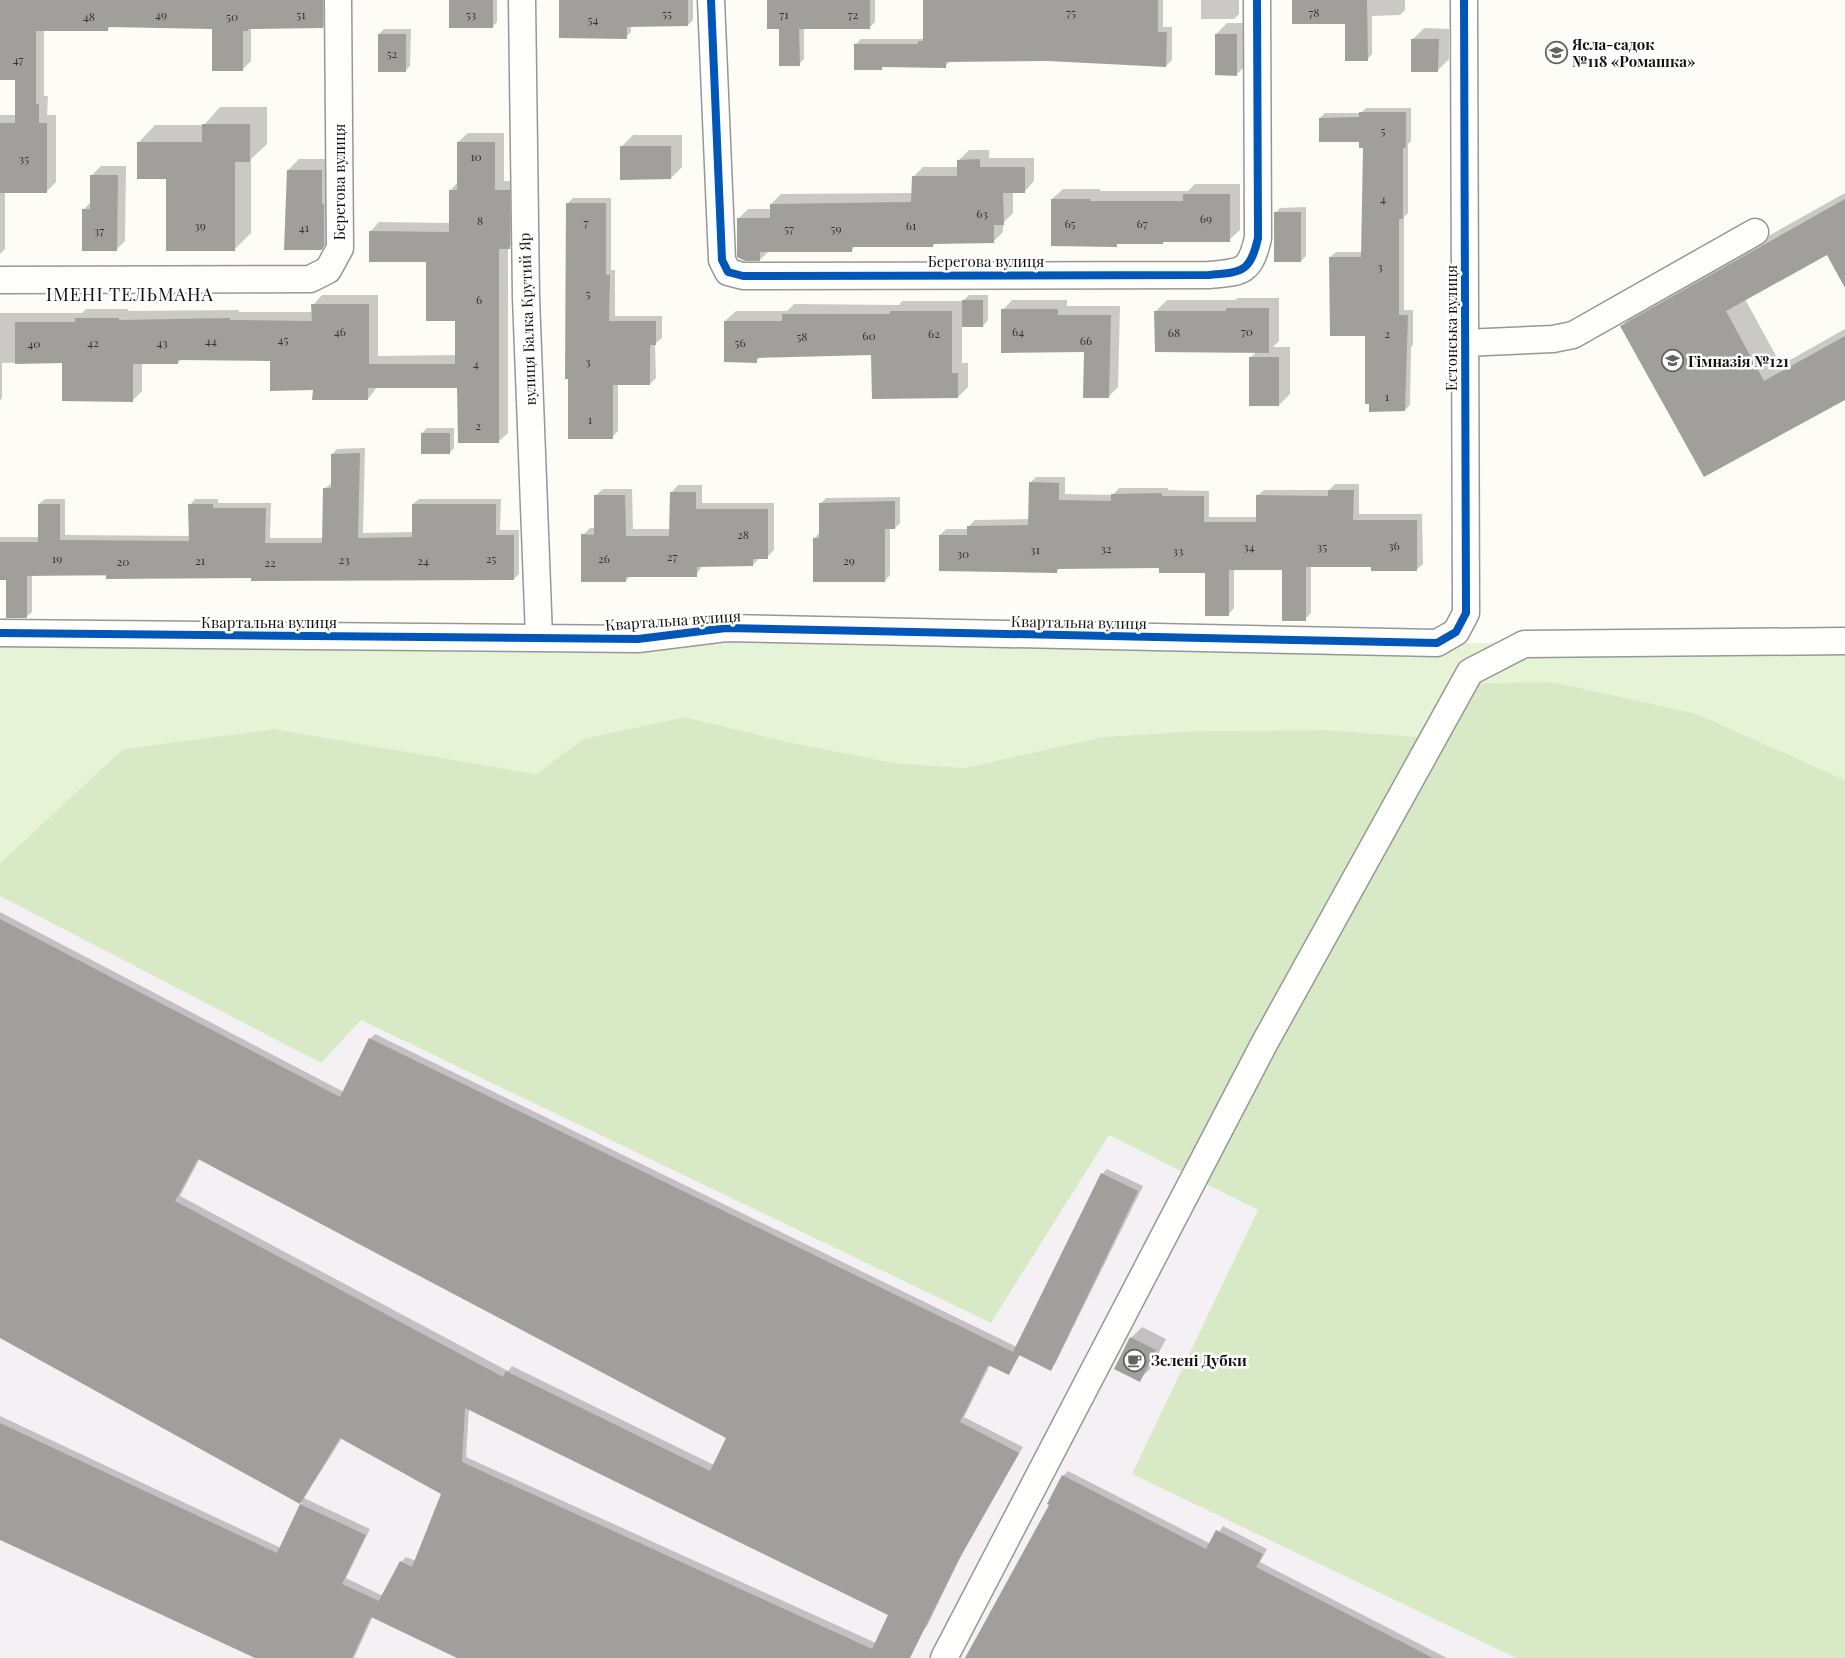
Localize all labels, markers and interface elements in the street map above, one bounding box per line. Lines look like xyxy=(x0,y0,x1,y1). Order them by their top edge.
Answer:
house number: 75 xyxy=(1066,4,1076,20)
house number: 78 xyxy=(1308,4,1320,20)
house number: 55 xyxy=(662,5,672,21)
house number: 49 xyxy=(155,6,167,22)
house number: 51 xyxy=(296,6,306,22)
house number: 53 xyxy=(466,6,476,22)
house number: 71 xyxy=(779,6,789,22)
house number: 72 xyxy=(848,6,859,22)
house number: 48 xyxy=(83,8,95,24)
house number: 50 xyxy=(226,8,238,24)
house number: 54 xyxy=(588,11,599,27)
place label: Ясла-садок №118 «Ромашка» xyxy=(1571,34,1696,71)
school or university icon: Ясла-садок №118 «Ромашка» xyxy=(1544,41,1568,65)
house number: 52 xyxy=(387,45,398,61)
house number: 47 xyxy=(13,51,23,67)
house number: 5 xyxy=(1381,122,1386,138)
street label: Берегова вулиця xyxy=(329,124,349,240)
house number: 10 xyxy=(470,148,482,164)
house number: 35 xyxy=(19,150,29,166)
house number: 4 xyxy=(1380,190,1386,206)
house number: 63 xyxy=(976,205,988,221)
house number: 69 xyxy=(1200,210,1212,226)
house number: 8 xyxy=(477,212,483,228)
house number: 7 xyxy=(584,214,589,230)
house number: 65 xyxy=(1064,215,1076,231)
house number: 67 xyxy=(1136,215,1148,231)
house number: 39 xyxy=(194,217,206,233)
house number: 61 xyxy=(906,217,917,233)
house number: 41 xyxy=(299,219,310,235)
house number: 57 xyxy=(784,220,794,236)
house number: 59 xyxy=(830,220,842,236)
house number: 37 xyxy=(94,222,104,238)
street label: вулиця Балка Крутий Яр xyxy=(514,232,540,406)
street label: Берегова вулиця xyxy=(928,251,1044,271)
house number: 3 xyxy=(1377,258,1383,274)
street label: Естонська вулиця xyxy=(1441,265,1461,391)
district label: ІМЕНІ ТЕЛЬМАНА xyxy=(46,282,214,306)
house number: 5 xyxy=(586,285,591,301)
house number: 6 xyxy=(476,291,482,307)
house number: 46 xyxy=(334,323,346,339)
house number: 64 xyxy=(1012,323,1024,339)
house number: 70 xyxy=(1241,323,1253,339)
house number: 68 xyxy=(1168,324,1180,340)
house number: 62 xyxy=(928,325,940,341)
house number: 2 xyxy=(1384,325,1390,341)
house number: 60 xyxy=(862,327,876,343)
house number: 58 xyxy=(796,328,808,344)
house number: 45 xyxy=(278,331,288,347)
house number: 44 xyxy=(205,332,217,348)
house number: 66 xyxy=(1080,332,1092,348)
house number: 42 xyxy=(87,334,99,350)
house number: 43 xyxy=(156,334,168,350)
house number: 56 xyxy=(734,334,746,350)
house number: 40 xyxy=(27,335,41,351)
school or university icon: Гімназія №121 xyxy=(1660,349,1684,373)
place label: Гімназія №121 xyxy=(1688,351,1789,371)
house number: 3 xyxy=(585,353,591,369)
house number: 4 xyxy=(473,355,479,371)
house number: 1 xyxy=(1385,388,1390,404)
house number: 1 xyxy=(588,411,593,427)
house number: 2 xyxy=(475,417,481,433)
house number: 28 xyxy=(737,526,749,542)
house number: 36 xyxy=(1388,537,1400,553)
house number: 34 xyxy=(1243,538,1255,554)
house number: 35 xyxy=(1317,538,1327,554)
house number: 32 xyxy=(1100,540,1112,556)
house number: 31 xyxy=(1030,541,1040,557)
house number: 33 xyxy=(1173,542,1183,558)
house number: 30 xyxy=(957,545,969,561)
house number: 27 xyxy=(667,548,677,564)
house number: 19 xyxy=(52,550,62,566)
house number: 25 xyxy=(486,550,496,566)
house number: 26 xyxy=(598,550,610,566)
house number: 23 xyxy=(338,551,350,567)
house number: 21 xyxy=(195,552,206,568)
house number: 24 xyxy=(417,552,429,568)
house number: 29 xyxy=(843,552,855,568)
house number: 20 xyxy=(117,553,129,569)
house number: 22 xyxy=(264,554,276,570)
street label: Квартальна вулиця xyxy=(604,605,742,635)
street label: Квартальна вулиця xyxy=(1011,611,1147,633)
street label: Квартальна вулиця xyxy=(201,612,337,632)
cafe icon: Зелені Дубки xyxy=(1123,1348,1147,1372)
place label: Зелені Дубки xyxy=(1151,1350,1247,1370)

